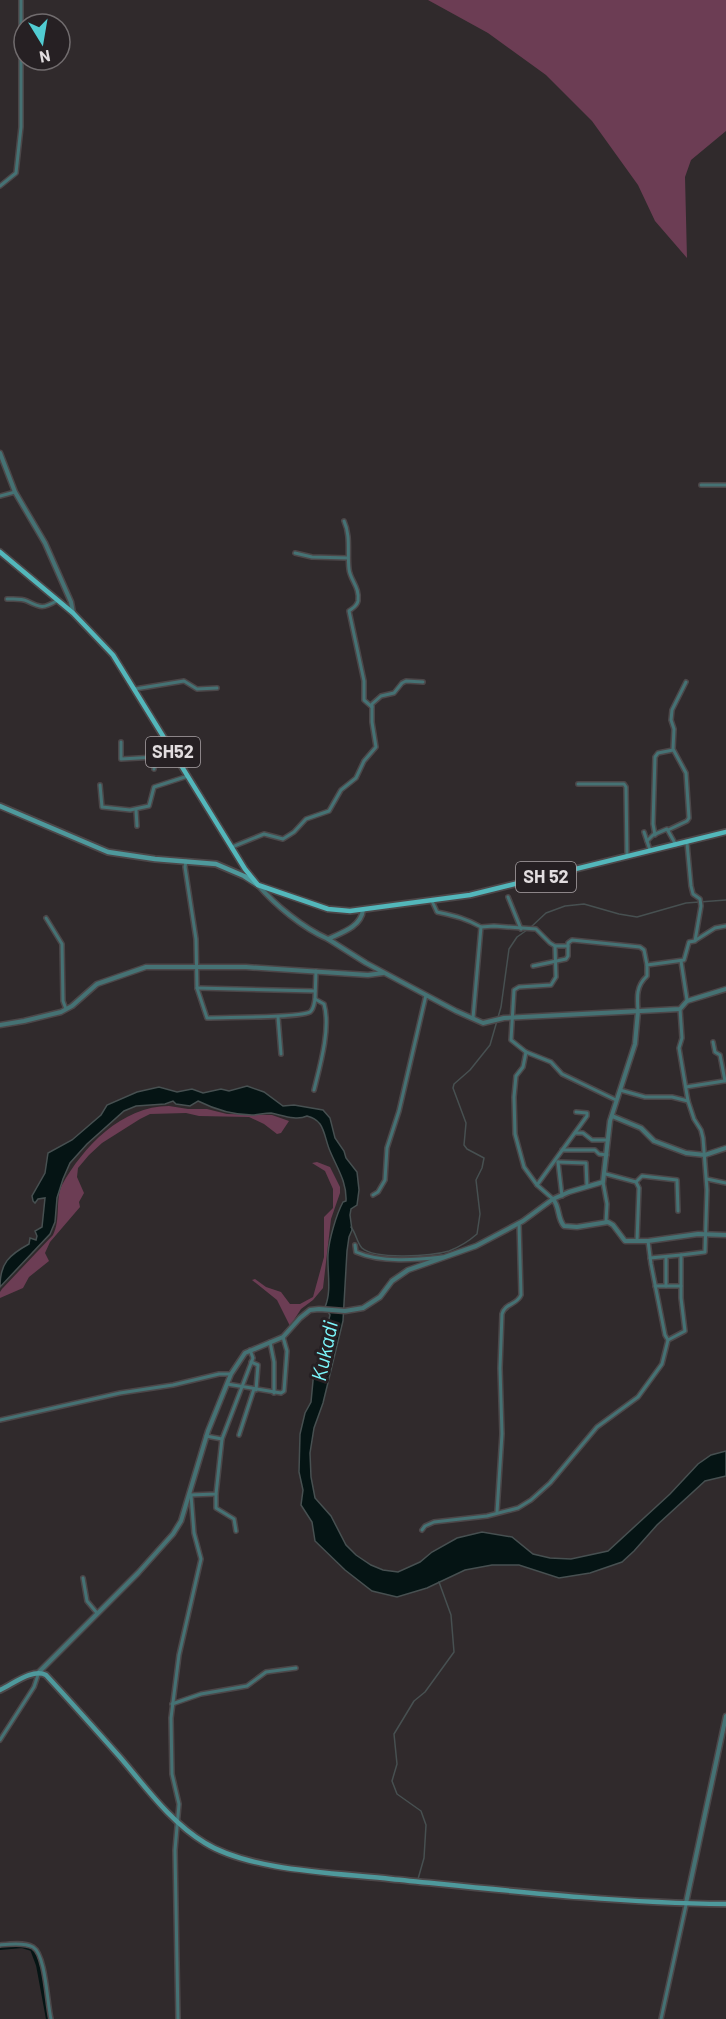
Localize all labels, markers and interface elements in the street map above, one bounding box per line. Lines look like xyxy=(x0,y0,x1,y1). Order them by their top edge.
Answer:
north arrow xyxy=(12,12,72,72)
text: N xyxy=(38,47,52,68)
road number: SH52 xyxy=(146,737,200,767)
road number: SH 52 xyxy=(516,862,576,892)
water label: Kukadi xyxy=(305,1318,342,1383)

